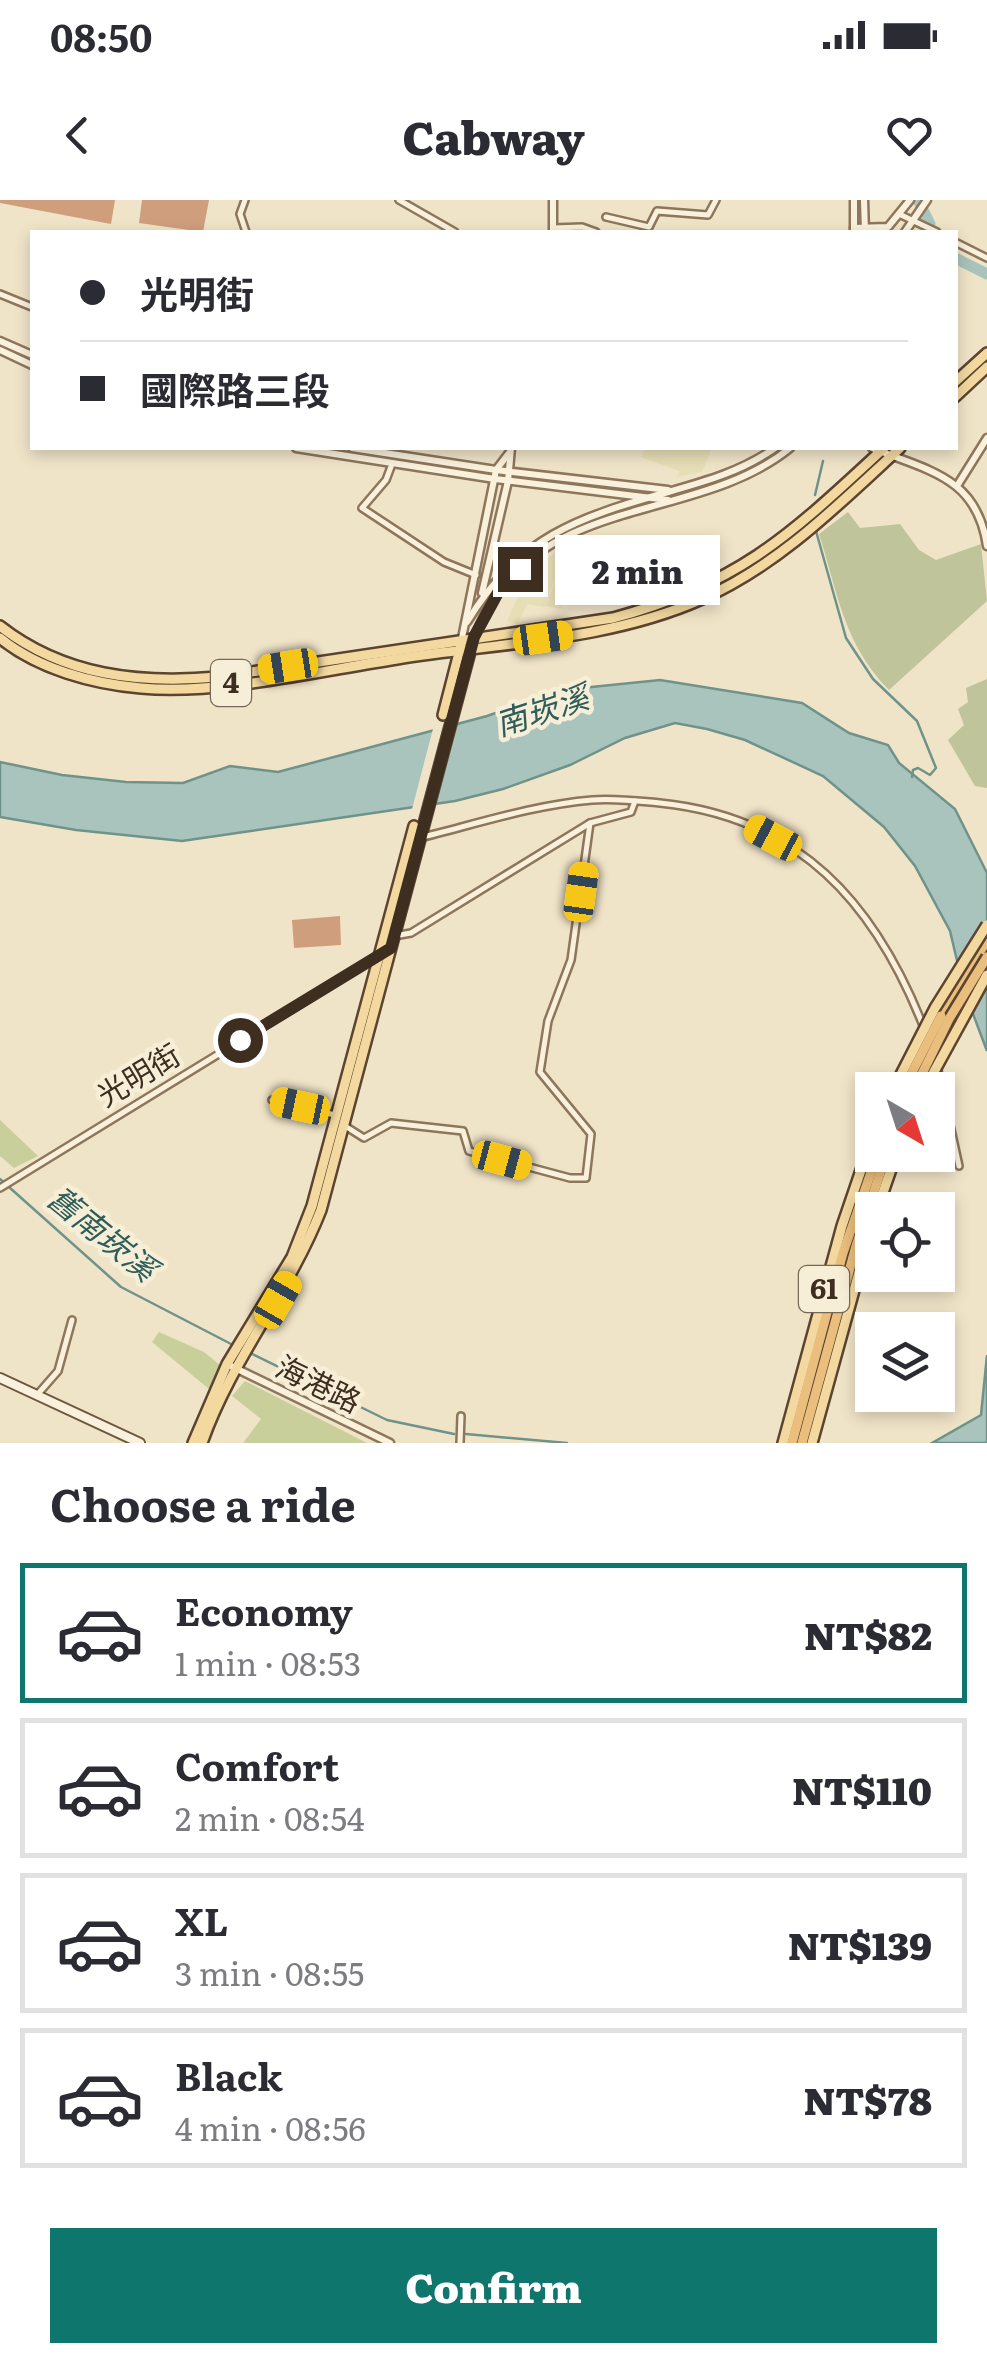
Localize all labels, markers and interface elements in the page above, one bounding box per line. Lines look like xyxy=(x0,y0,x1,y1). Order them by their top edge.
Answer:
text: 08:50 xyxy=(50,7,152,64)
text: Cabway xyxy=(402,102,585,169)
icon: back xyxy=(50,108,105,163)
icon: heart xyxy=(882,108,937,163)
text: 光明街 xyxy=(140,264,254,321)
text: 國際路三段 xyxy=(140,360,330,417)
callout: 2 min xyxy=(555,534,720,604)
text: 2 min xyxy=(592,546,683,594)
route end xyxy=(498,547,543,592)
car xyxy=(511,619,575,657)
car xyxy=(256,646,320,686)
road number: 4 xyxy=(211,660,251,706)
water label: 南崁溪 xyxy=(488,669,598,746)
car xyxy=(739,811,807,865)
car xyxy=(562,860,600,924)
route start xyxy=(218,1018,263,1063)
street label: 光明街 xyxy=(88,1031,187,1115)
north arrow xyxy=(855,1072,955,1172)
map controls xyxy=(855,1072,955,1412)
car xyxy=(268,1085,332,1127)
car xyxy=(469,1138,535,1182)
water label: 舊南崁溪 xyxy=(39,1173,172,1293)
button: locate xyxy=(855,1192,955,1292)
road number: 61 xyxy=(799,1266,849,1312)
car xyxy=(250,1267,306,1333)
button: layers xyxy=(855,1312,955,1412)
street label: 海港路 xyxy=(269,1343,369,1422)
text: Choose a ride xyxy=(50,1469,356,1536)
text: Economy xyxy=(175,1581,353,1638)
icon: car xyxy=(55,1588,145,1678)
text: NT$82 xyxy=(804,1605,932,1662)
text: 1 min · 08:53 xyxy=(175,1638,361,1686)
text: Comfort xyxy=(175,1736,339,1793)
icon: car xyxy=(55,1743,145,1833)
text: NT$110 xyxy=(792,1760,932,1817)
text: 2 min · 08:54 xyxy=(175,1793,365,1841)
text: XL xyxy=(175,1891,228,1948)
icon: car xyxy=(55,1898,145,1988)
text: NT$139 xyxy=(788,1915,932,1972)
text: 3 min · 08:55 xyxy=(175,1948,364,1996)
text: Black xyxy=(175,2046,283,2103)
icon: car xyxy=(55,2053,145,2143)
text: NT$78 xyxy=(804,2070,932,2127)
text: 4 min · 08:56 xyxy=(175,2103,366,2151)
button: Confirm xyxy=(50,2228,937,2343)

